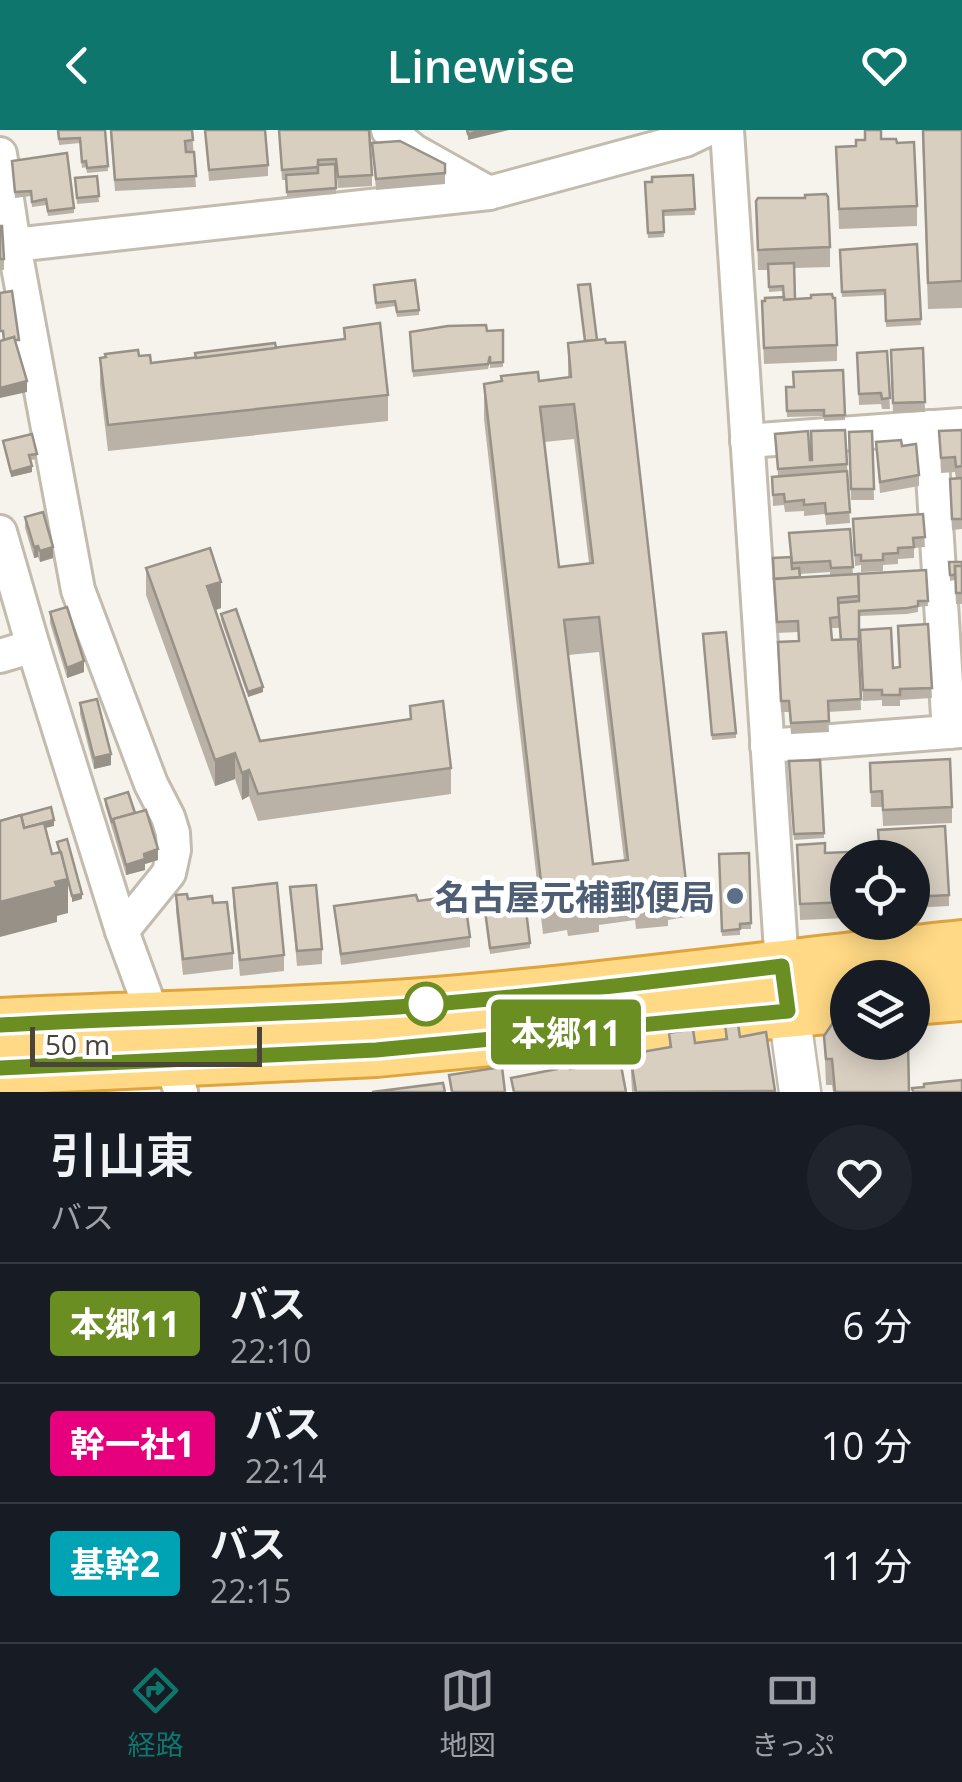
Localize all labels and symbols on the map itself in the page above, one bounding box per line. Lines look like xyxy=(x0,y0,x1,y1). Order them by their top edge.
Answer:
place label: 名古屋元補郵便局 xyxy=(435,873,715,920)
marker: 名古屋元補郵便局 xyxy=(724,885,746,907)
unlabelled marker xyxy=(405,983,447,1025)
line badge: 本郷11 xyxy=(496,1000,636,1064)
scale bar xyxy=(30,1022,262,1066)

